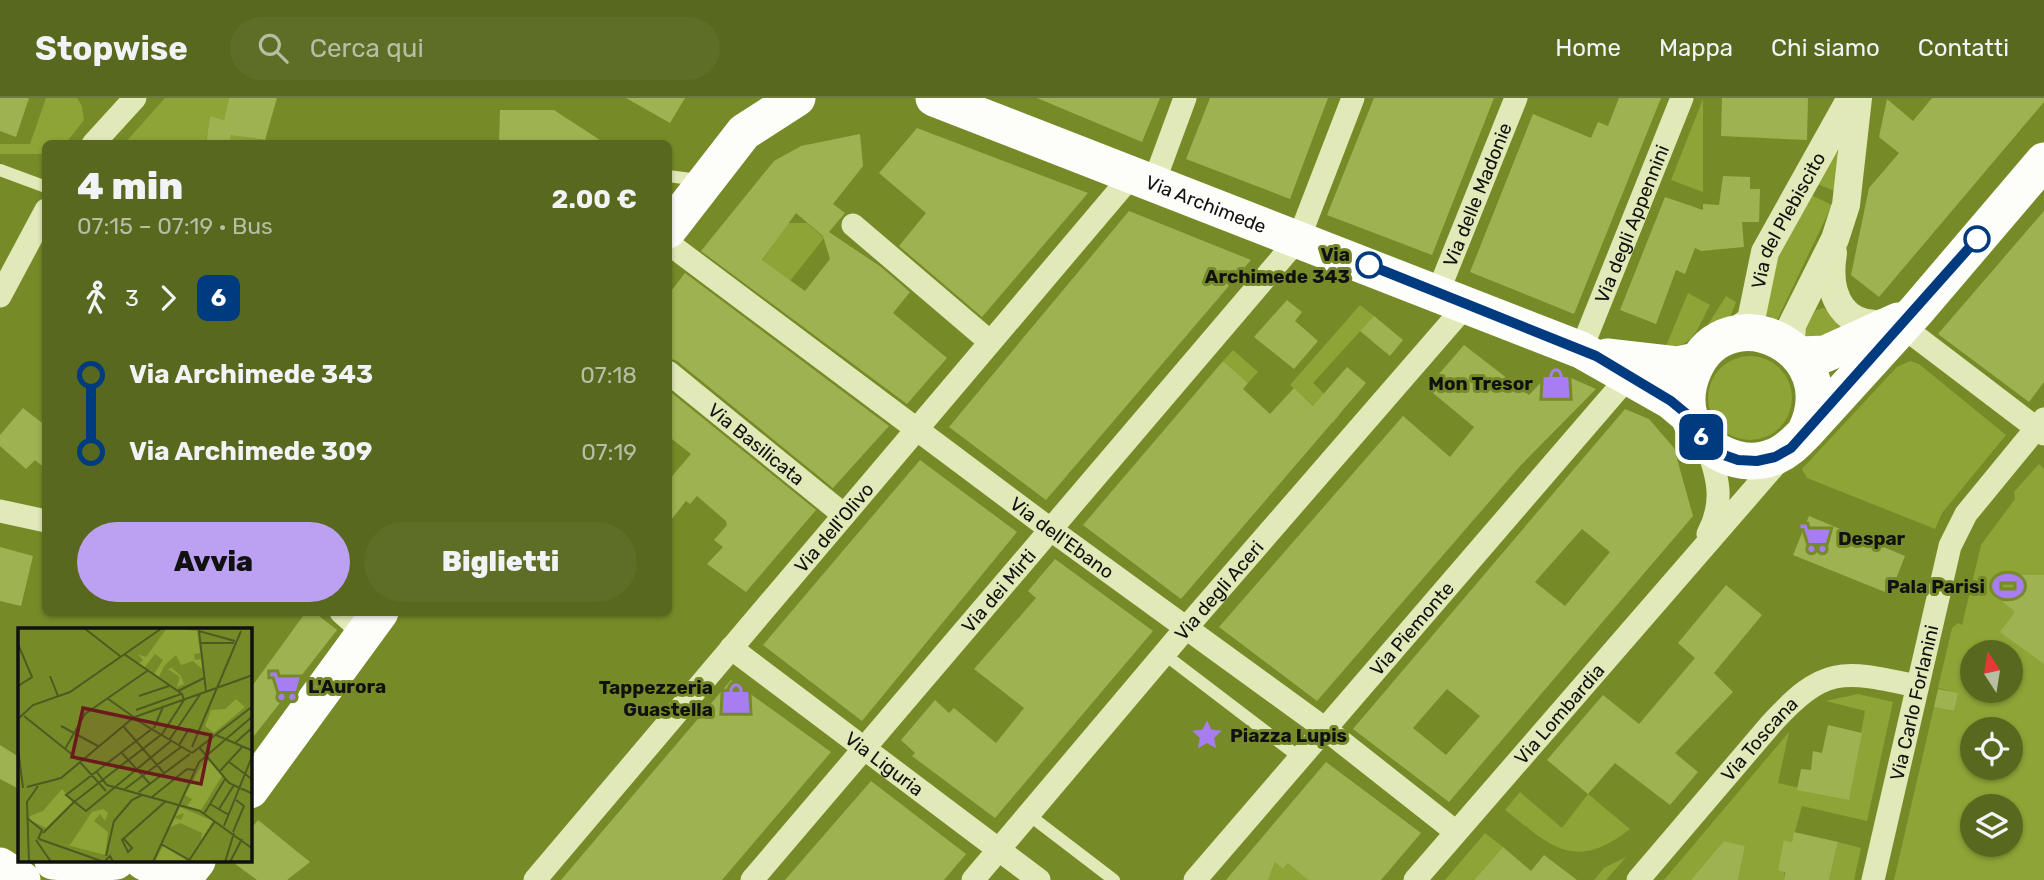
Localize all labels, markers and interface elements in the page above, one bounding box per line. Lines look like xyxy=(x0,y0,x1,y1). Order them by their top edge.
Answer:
search box xyxy=(230,17,720,80)
text: Stopwise xyxy=(35,29,188,68)
icon: search xyxy=(254,29,292,67)
text: Cerca qui xyxy=(310,33,424,64)
text: Home xyxy=(1555,34,1621,62)
text: Mappa xyxy=(1659,34,1733,62)
text: Chi siamo xyxy=(1771,34,1880,62)
text: Contatti xyxy=(1918,34,2009,62)
street label: Via delle Madonie xyxy=(1438,119,1517,270)
street label: Via degli Appennini xyxy=(1590,141,1674,306)
street label: Via del Plebiscito xyxy=(1747,148,1830,291)
text: 4 min xyxy=(77,163,183,209)
street label: Via Archimede xyxy=(1142,171,1270,238)
text: 2.00 € xyxy=(552,184,637,215)
text: 07:15 – 07:19 · Bus xyxy=(77,212,273,240)
unlabelled marker xyxy=(1964,226,1990,252)
place label: Via Archimede 343 xyxy=(1205,243,1350,288)
marker: Via Archimede 343 xyxy=(1356,252,1382,278)
icon: walk xyxy=(77,279,115,317)
icon: forward xyxy=(149,279,187,317)
text: 3 xyxy=(125,284,139,312)
text: 6 xyxy=(211,284,226,312)
text: Via Archimede 343 xyxy=(129,359,373,390)
text: 07:18 xyxy=(580,361,637,389)
shop icon: Mon Tresor xyxy=(1539,366,1573,400)
place label: Mon Tresor xyxy=(1428,372,1533,395)
street label: Via Basilicata xyxy=(703,398,809,490)
line badge: 6 xyxy=(1678,414,1724,460)
text: 6 xyxy=(1693,423,1709,451)
text: Via Archimede 309 xyxy=(129,436,373,467)
text: 07:19 xyxy=(581,438,637,466)
street label: Via dell'Olivo xyxy=(789,478,879,577)
street label: Via dell'Ebano xyxy=(1005,492,1118,584)
supermarket icon: Despar xyxy=(1798,521,1832,555)
button: Avvia xyxy=(77,522,350,602)
button: Biglietti xyxy=(364,522,637,602)
place label: Despar xyxy=(1838,527,1906,550)
street label: Via degli Aceri xyxy=(1170,536,1269,645)
street label: Via dei Mirti xyxy=(957,545,1041,637)
sports icon: Pala Parisi xyxy=(1991,569,2025,603)
place label: Pala Parisi xyxy=(1887,575,1985,598)
street label: Via Piemonte xyxy=(1365,577,1459,681)
street label: Via Carlo Forlanini xyxy=(1885,623,1943,783)
inset map xyxy=(18,628,252,862)
north arrow xyxy=(1960,640,2023,704)
map controls xyxy=(1960,640,2023,857)
street label: Via Lombardia xyxy=(1510,659,1609,769)
supermarket icon: L'Aurora xyxy=(268,669,302,703)
place label: L'Aurora xyxy=(308,675,386,698)
place label: Tappezzeria Guastella xyxy=(599,676,713,721)
shop icon: Tappezzeria Guastella xyxy=(719,681,753,715)
street label: Via Toscana xyxy=(1716,692,1803,786)
button: locate xyxy=(1960,717,2023,780)
place icon: Piazza Lupis xyxy=(1190,718,1224,752)
place label: Piazza Lupis xyxy=(1230,724,1347,747)
street label: Via Liguria xyxy=(840,727,928,801)
button: layers xyxy=(1960,794,2023,857)

